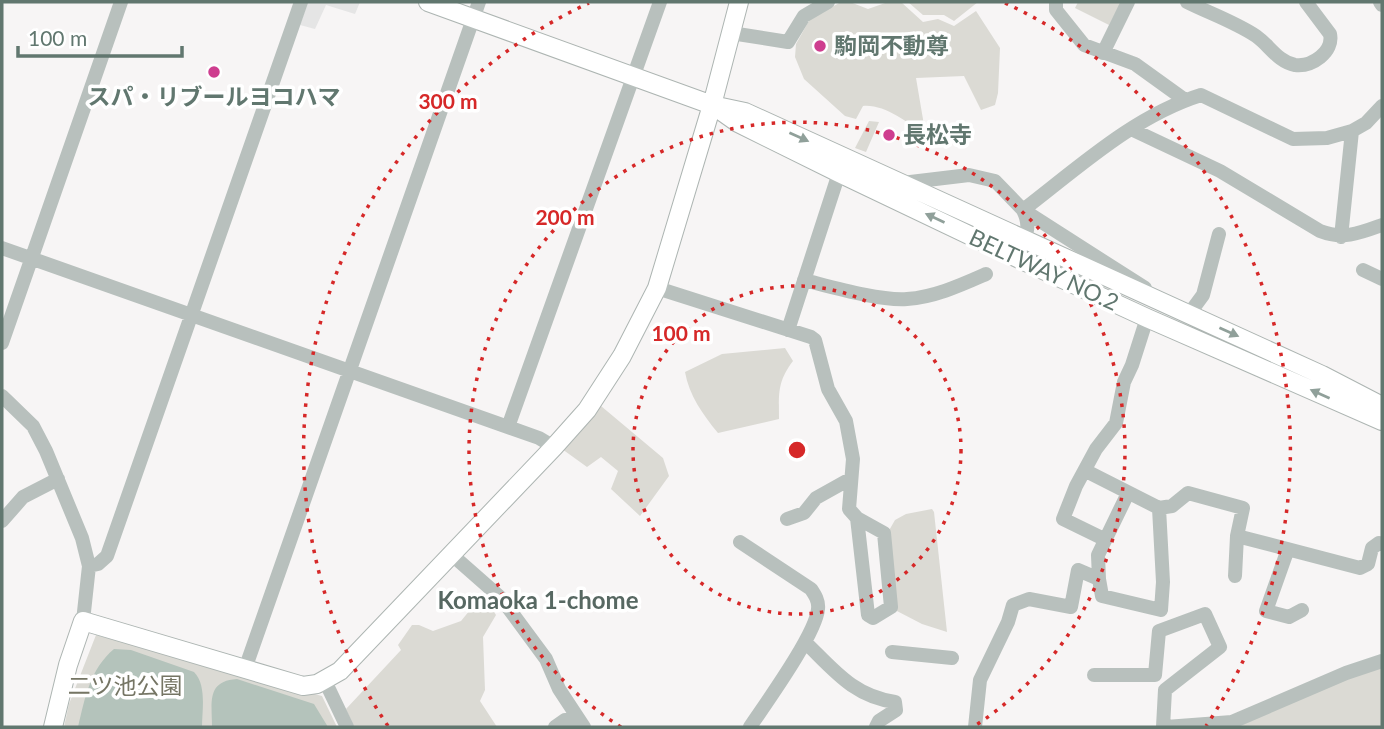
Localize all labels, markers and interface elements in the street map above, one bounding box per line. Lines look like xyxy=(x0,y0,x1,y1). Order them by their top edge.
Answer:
scale bar xyxy=(18,14,182,58)
text: 100 m xyxy=(28,25,87,50)
place label: 駒岡不動尊 xyxy=(834,31,949,59)
marker: 駒岡不動尊 xyxy=(812,38,828,54)
marker: スパ・リブールヨコハマ xyxy=(206,64,222,80)
place label: スパ・リブールヨコハマ xyxy=(88,82,341,110)
text: 300 m xyxy=(418,88,478,113)
place label: 長松寺 xyxy=(903,120,972,148)
marker: 長松寺 xyxy=(881,127,897,143)
one-way arrow xyxy=(789,131,809,143)
text: 200 m xyxy=(535,204,595,229)
one-way arrow xyxy=(924,212,945,223)
street label: BELTWAY NO.2 xyxy=(965,222,1124,316)
text: 100 m xyxy=(651,320,711,345)
one-way arrow xyxy=(1219,326,1239,338)
one-way arrow xyxy=(1310,388,1330,400)
centre of rings xyxy=(785,438,809,462)
district label: Komaoka 1-chome xyxy=(438,585,639,614)
park label: 二ツ池公園 xyxy=(68,671,183,699)

